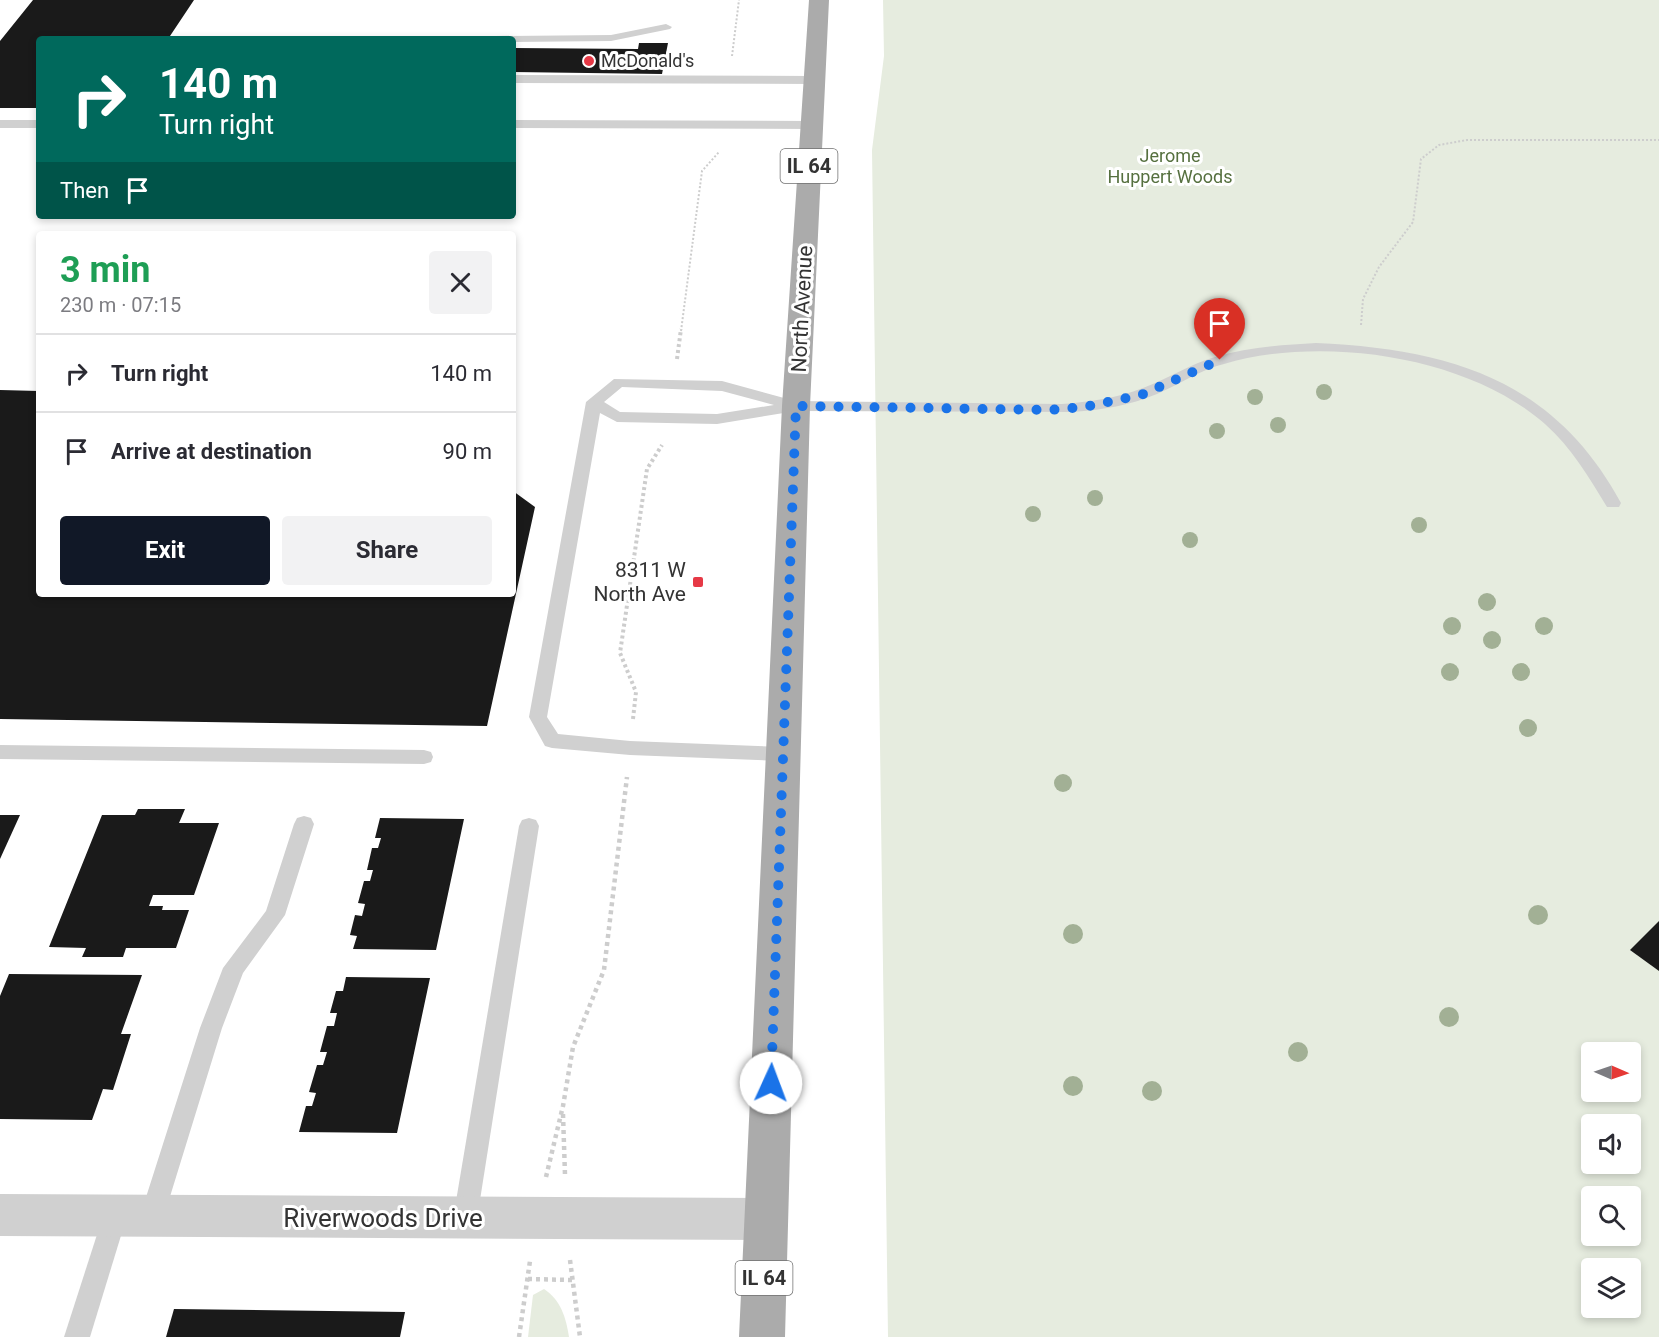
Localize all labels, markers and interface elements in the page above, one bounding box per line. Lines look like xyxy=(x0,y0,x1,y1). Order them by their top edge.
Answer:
place label: McDonald's xyxy=(601,50,694,71)
marker: McDonald's xyxy=(582,54,596,68)
text: 140 m xyxy=(159,59,278,108)
icon: right xyxy=(60,60,138,138)
text: Turn right xyxy=(159,109,274,141)
park label: Jerome Huppert Woods xyxy=(1107,145,1233,187)
road number: IL 64 xyxy=(780,149,838,183)
icon: arrive xyxy=(121,174,154,207)
text: Then xyxy=(60,178,109,203)
street label: North Avenue xyxy=(787,245,817,373)
text: 3 min xyxy=(60,249,151,291)
button: close xyxy=(429,251,492,314)
text: 230 m · 07:15 xyxy=(60,293,181,317)
pin xyxy=(1194,298,1245,360)
icon: arrive xyxy=(1203,307,1236,340)
icon: right xyxy=(60,357,93,390)
text: Turn right xyxy=(111,361,208,386)
text: 140 m xyxy=(430,361,492,386)
icon: arrive xyxy=(60,435,93,468)
text: Arrive at destination xyxy=(111,439,312,464)
text: 90 m xyxy=(443,439,492,464)
button: Exit xyxy=(60,516,270,585)
button: Share xyxy=(282,516,492,585)
place label: 8311 W North Ave xyxy=(593,558,686,606)
marker: 8311 W North Ave xyxy=(691,575,705,589)
north arrow xyxy=(1581,1042,1641,1102)
map controls xyxy=(1581,1042,1641,1318)
position arrow xyxy=(739,1051,803,1115)
button: sound xyxy=(1581,1114,1641,1174)
button: search xyxy=(1581,1186,1641,1246)
street label: Riverwoods Drive xyxy=(283,1203,483,1233)
button: layers xyxy=(1581,1258,1641,1318)
road number: IL 64 xyxy=(736,1261,792,1295)

